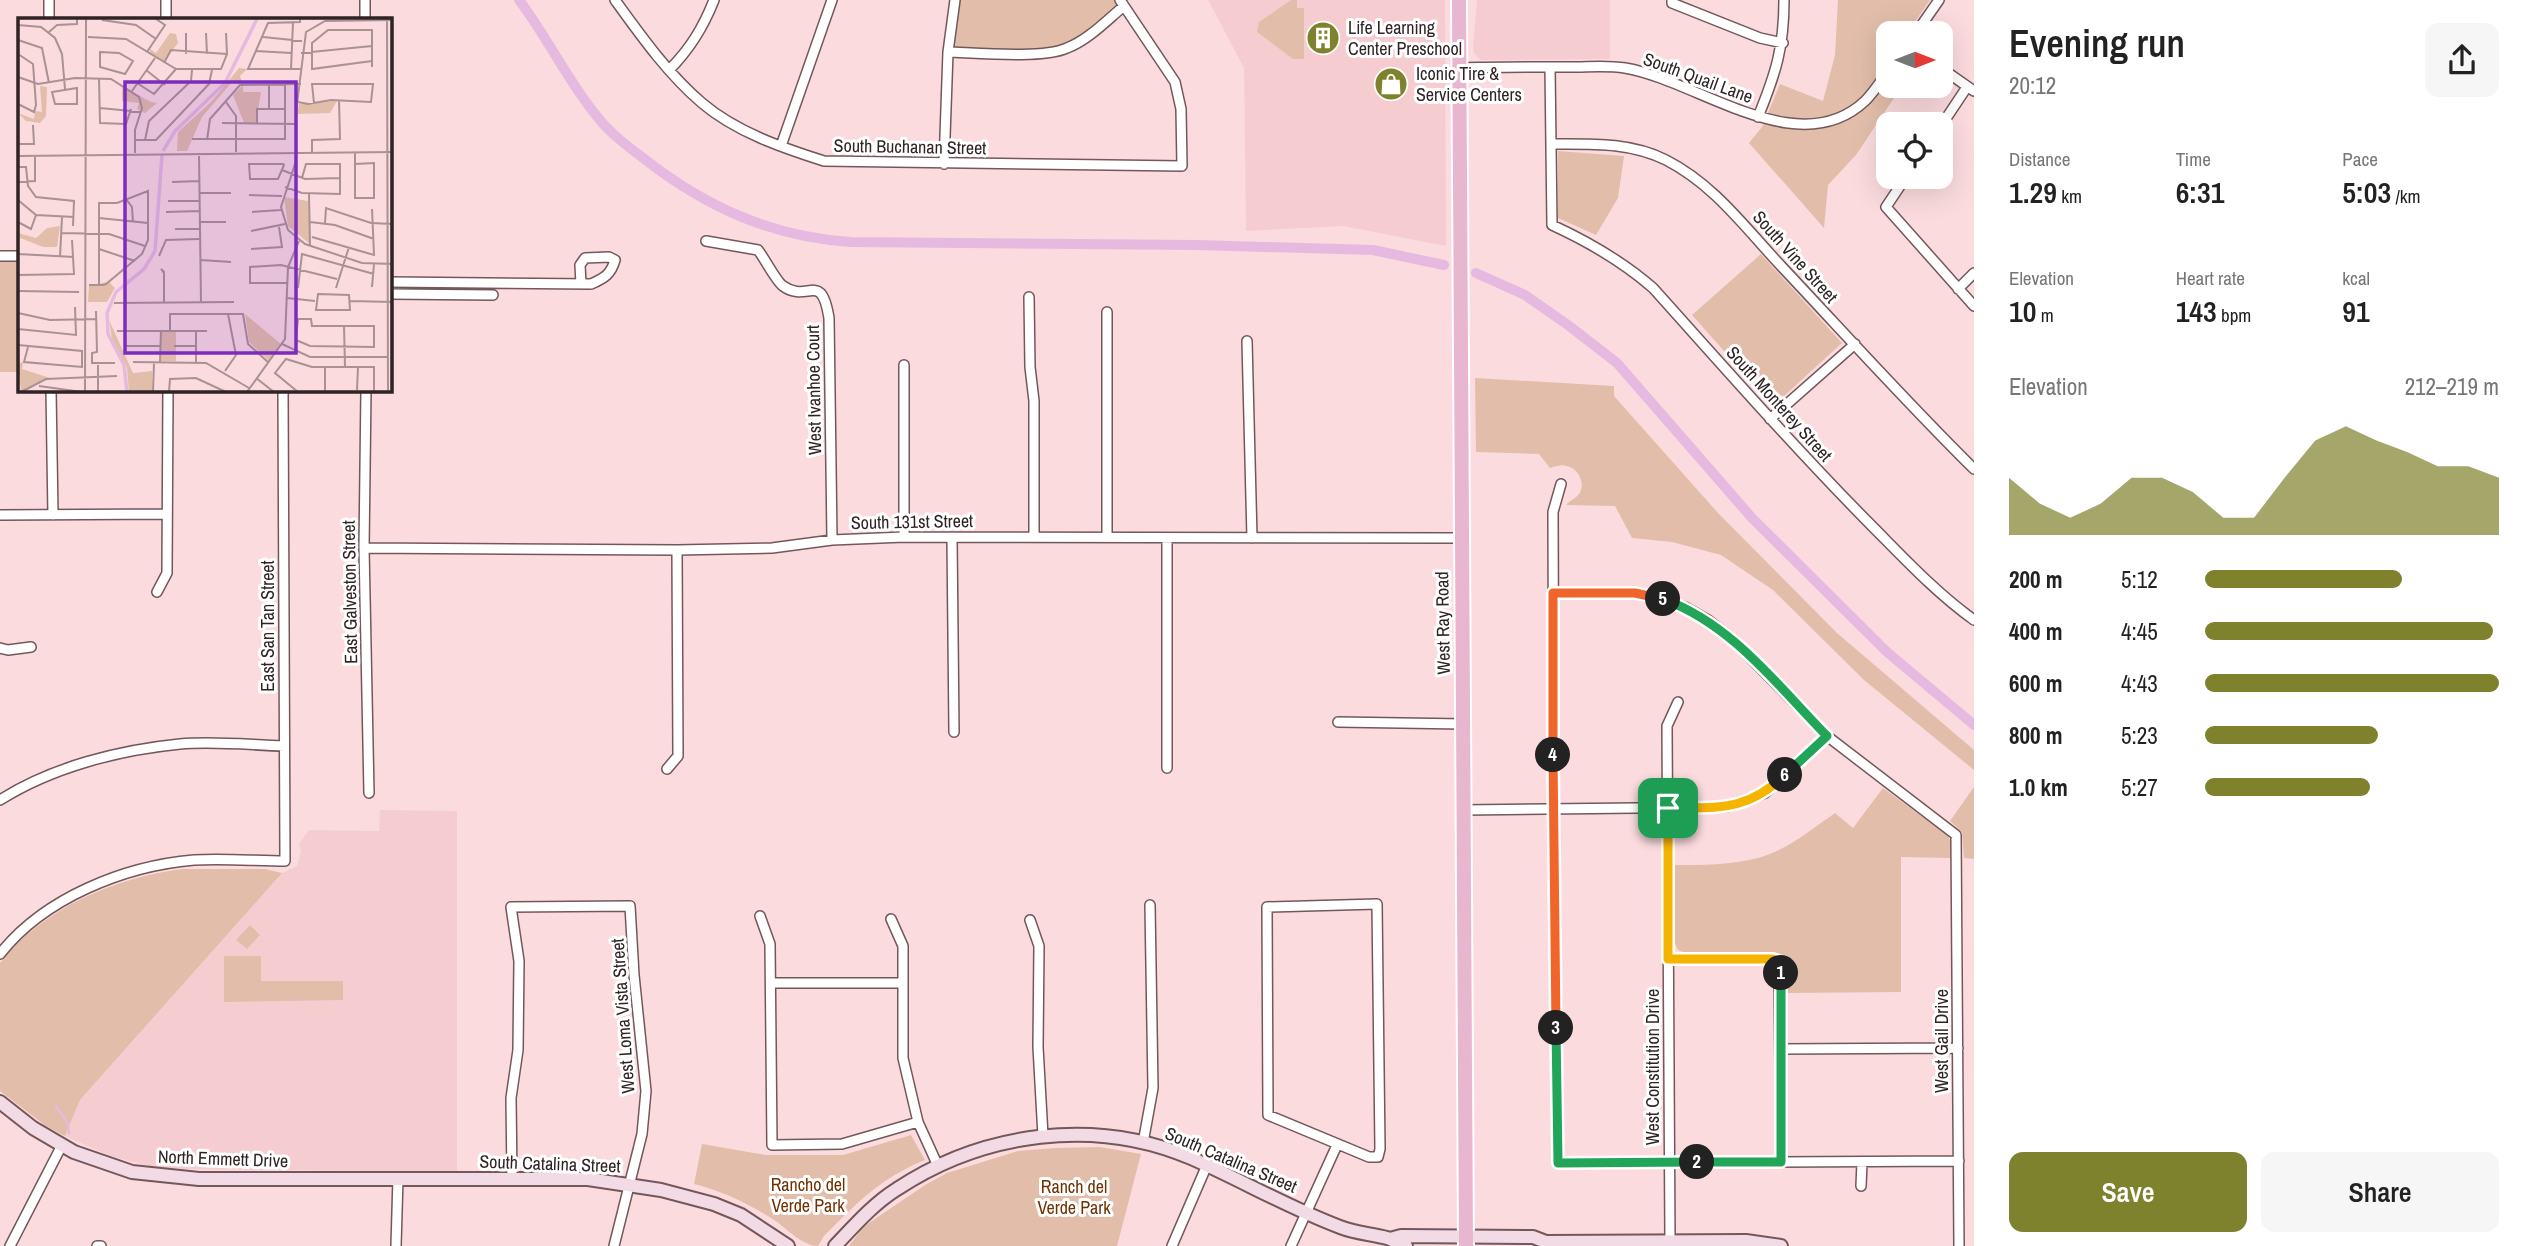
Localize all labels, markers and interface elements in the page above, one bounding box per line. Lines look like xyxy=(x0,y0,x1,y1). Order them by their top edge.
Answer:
place label: Life Learning Center Preschool xyxy=(1348,15,1462,61)
inset map xyxy=(18,18,392,392)
text: Evening run xyxy=(2009,18,2185,69)
building icon: Life Learning Center Preschool xyxy=(1304,19,1342,57)
north arrow xyxy=(1876,21,1953,98)
map controls xyxy=(1876,21,1953,189)
button: share xyxy=(2425,23,2499,97)
street label: South Quail Lane xyxy=(1640,46,1756,109)
place label: Iconic Tire & Service Centers xyxy=(1416,61,1522,107)
shop icon: Iconic Tire & Service Centers xyxy=(1372,65,1410,103)
text: 20:12 xyxy=(2009,70,2056,101)
button: locate xyxy=(1876,112,1953,189)
street label: South Buchanan Street xyxy=(833,133,987,160)
text: Distance xyxy=(2009,146,2070,172)
text: Time xyxy=(2176,146,2211,172)
text: Pace xyxy=(2342,146,2378,172)
text: 1.29 xyxy=(2009,172,2057,212)
text: 6:31 xyxy=(2176,172,2224,212)
text: 5:03 xyxy=(2342,172,2391,212)
text: km xyxy=(2057,183,2082,209)
text: /km xyxy=(2391,183,2421,209)
street label: South Vine Street xyxy=(1747,205,1844,308)
text: Elevation xyxy=(2009,265,2074,291)
text: Heart rate xyxy=(2176,265,2245,291)
text: kcal xyxy=(2342,265,2370,291)
text: 10 xyxy=(2009,291,2036,331)
text: 143 xyxy=(2176,291,2217,331)
text: 91 xyxy=(2342,291,2370,331)
text: m xyxy=(2036,302,2054,328)
text: bpm xyxy=(2217,302,2251,328)
street label: West Ivanhoe Court xyxy=(800,325,827,455)
street label: South Monterey Street xyxy=(1721,340,1838,467)
text: Elevation xyxy=(2009,371,2088,402)
text: 212–219 m xyxy=(2405,371,2499,402)
street label: South 131st Street xyxy=(851,508,973,535)
street label: East Galveston Street xyxy=(336,520,363,664)
street label: East San Tan Street xyxy=(255,560,280,692)
text: 200 m xyxy=(2009,564,2062,595)
text: 5:12 xyxy=(2121,564,2158,595)
street label: West Ray Road xyxy=(1429,571,1456,675)
pin: 5 xyxy=(1646,582,1680,616)
text: 5 xyxy=(1658,585,1667,611)
text: 400 m xyxy=(2009,616,2062,647)
text: 4:45 xyxy=(2121,616,2158,647)
text: 600 m xyxy=(2009,668,2062,699)
text: 4:43 xyxy=(2121,668,2158,699)
text: 800 m xyxy=(2009,720,2062,751)
text: 5:23 xyxy=(2121,720,2158,751)
pin: 4 xyxy=(1536,738,1570,772)
text: 4 xyxy=(1548,741,1557,767)
pin: 6 xyxy=(1768,758,1802,792)
text: 6 xyxy=(1780,761,1789,787)
text: 1.0 km xyxy=(2009,772,2068,803)
text: 5:27 xyxy=(2121,772,2158,803)
pin xyxy=(1638,778,1698,838)
icon: arrive xyxy=(1649,789,1687,827)
street label: West Loma Vista Street xyxy=(605,938,640,1094)
pin: 1 xyxy=(1764,956,1798,990)
text: 1 xyxy=(1776,959,1785,985)
street label: West Constitution Drive xyxy=(1640,989,1665,1145)
street label: West Gail Drive xyxy=(1929,989,1954,1093)
pin: 3 xyxy=(1538,1010,1574,1046)
text: 3 xyxy=(1551,1014,1560,1040)
street label: South Catalina Street xyxy=(1161,1120,1301,1199)
street label: North Emmett Drive xyxy=(157,1144,289,1173)
pin: 2 xyxy=(1680,1144,1714,1180)
text: 2 xyxy=(1692,1148,1701,1174)
street label: South Catalina Street xyxy=(479,1149,621,1178)
button: Save xyxy=(2009,1152,2247,1232)
button: Share xyxy=(2261,1152,2499,1232)
park label: Rancho del Verde Park xyxy=(771,1172,845,1218)
park label: Ranch del Verde Park xyxy=(1037,1174,1111,1220)

